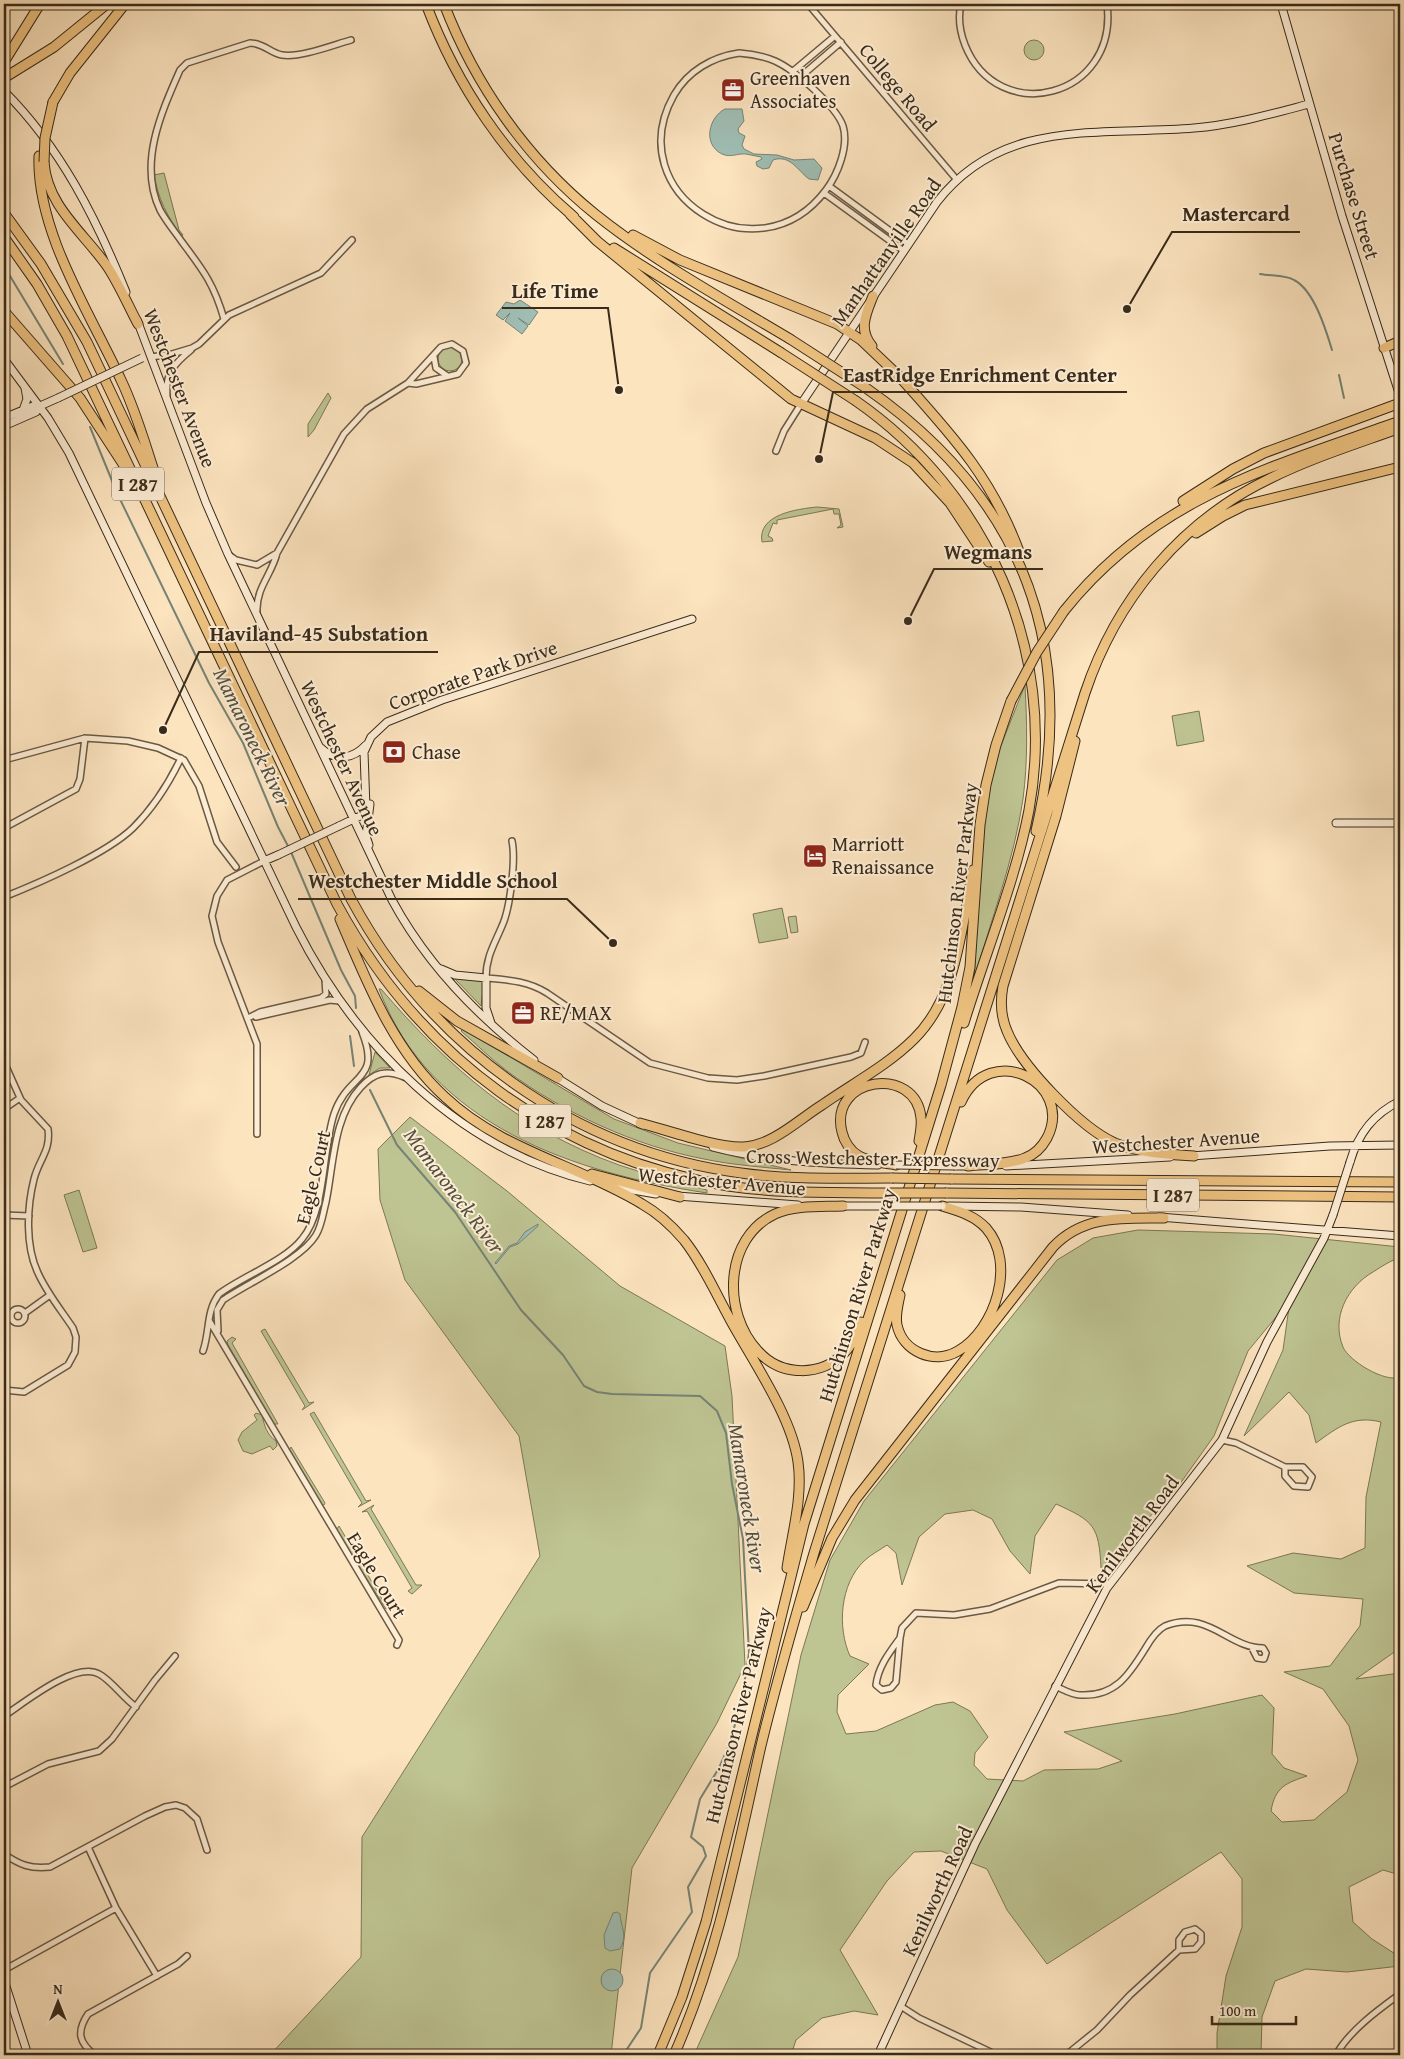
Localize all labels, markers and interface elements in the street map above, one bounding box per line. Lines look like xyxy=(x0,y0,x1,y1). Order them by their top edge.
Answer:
street label: College Road xyxy=(853,36,944,137)
place label: Greenhaven Associates xyxy=(750,63,850,115)
office icon: Greenhaven Associates xyxy=(720,77,746,103)
street label: Purchase Street xyxy=(1321,129,1388,263)
street label: Manhattanville Road xyxy=(824,171,948,332)
callout: Mastercard xyxy=(1172,196,1300,232)
text: Mastercard xyxy=(1182,198,1290,229)
callout: Life Time xyxy=(502,272,608,308)
text: Life Time xyxy=(512,275,598,306)
street label: Westchester Avenue xyxy=(137,304,224,472)
callout: EastRidge Enrichment Center xyxy=(833,356,1127,392)
text: EastRidge Enrichment Center xyxy=(843,359,1117,390)
road number: I 287 xyxy=(112,468,164,500)
callout: Wegmans xyxy=(934,533,1043,569)
text: Wegmans xyxy=(944,536,1032,567)
callout: Haviland-45 Substation xyxy=(199,616,438,652)
text: Haviland-45 Substation xyxy=(210,618,429,649)
street label: Corporate Park Drive xyxy=(385,632,561,717)
water label: Mamaroneck River xyxy=(206,662,300,812)
street label: Westchester Avenue xyxy=(294,675,391,840)
place label: Chase xyxy=(412,737,461,766)
bank icon: Chase xyxy=(381,739,407,765)
street label: Hutchinson River Parkway xyxy=(929,781,984,1005)
place label: Marriott Renaissance xyxy=(832,829,934,881)
hotel icon: Marriott Renaissance xyxy=(802,843,828,869)
callout: Westchester Middle School xyxy=(298,863,567,899)
text: Westchester Middle School xyxy=(308,865,558,896)
place label: RE/MAX xyxy=(540,998,613,1027)
office icon: RE/MAX xyxy=(510,1000,536,1026)
road number: I 287 xyxy=(519,1104,571,1138)
street label: Westchester Avenue xyxy=(1091,1120,1261,1161)
water label: Mamaroneck River xyxy=(397,1121,513,1261)
street label: Eagle Court xyxy=(288,1127,337,1227)
street label: Cross Westchester Expressway xyxy=(746,1141,1000,1174)
street label: Westchester Avenue xyxy=(637,1159,807,1202)
road number: I 287 xyxy=(1147,1178,1199,1212)
street label: Hutchinson River Parkway xyxy=(810,1184,903,1405)
water label: Mamaroneck River xyxy=(720,1421,775,1576)
street label: Kenilworth Road xyxy=(1078,1469,1186,1599)
street label: Eagle Court xyxy=(340,1526,415,1623)
street label: Hutchinson River Parkway xyxy=(697,1604,778,1826)
street label: Kenilworth Road xyxy=(894,1821,980,1961)
north arrow xyxy=(32,1976,82,2026)
text: N xyxy=(53,1979,63,1999)
scale bar xyxy=(1212,1994,1295,2026)
text: 100 m xyxy=(1219,2000,1257,2021)

